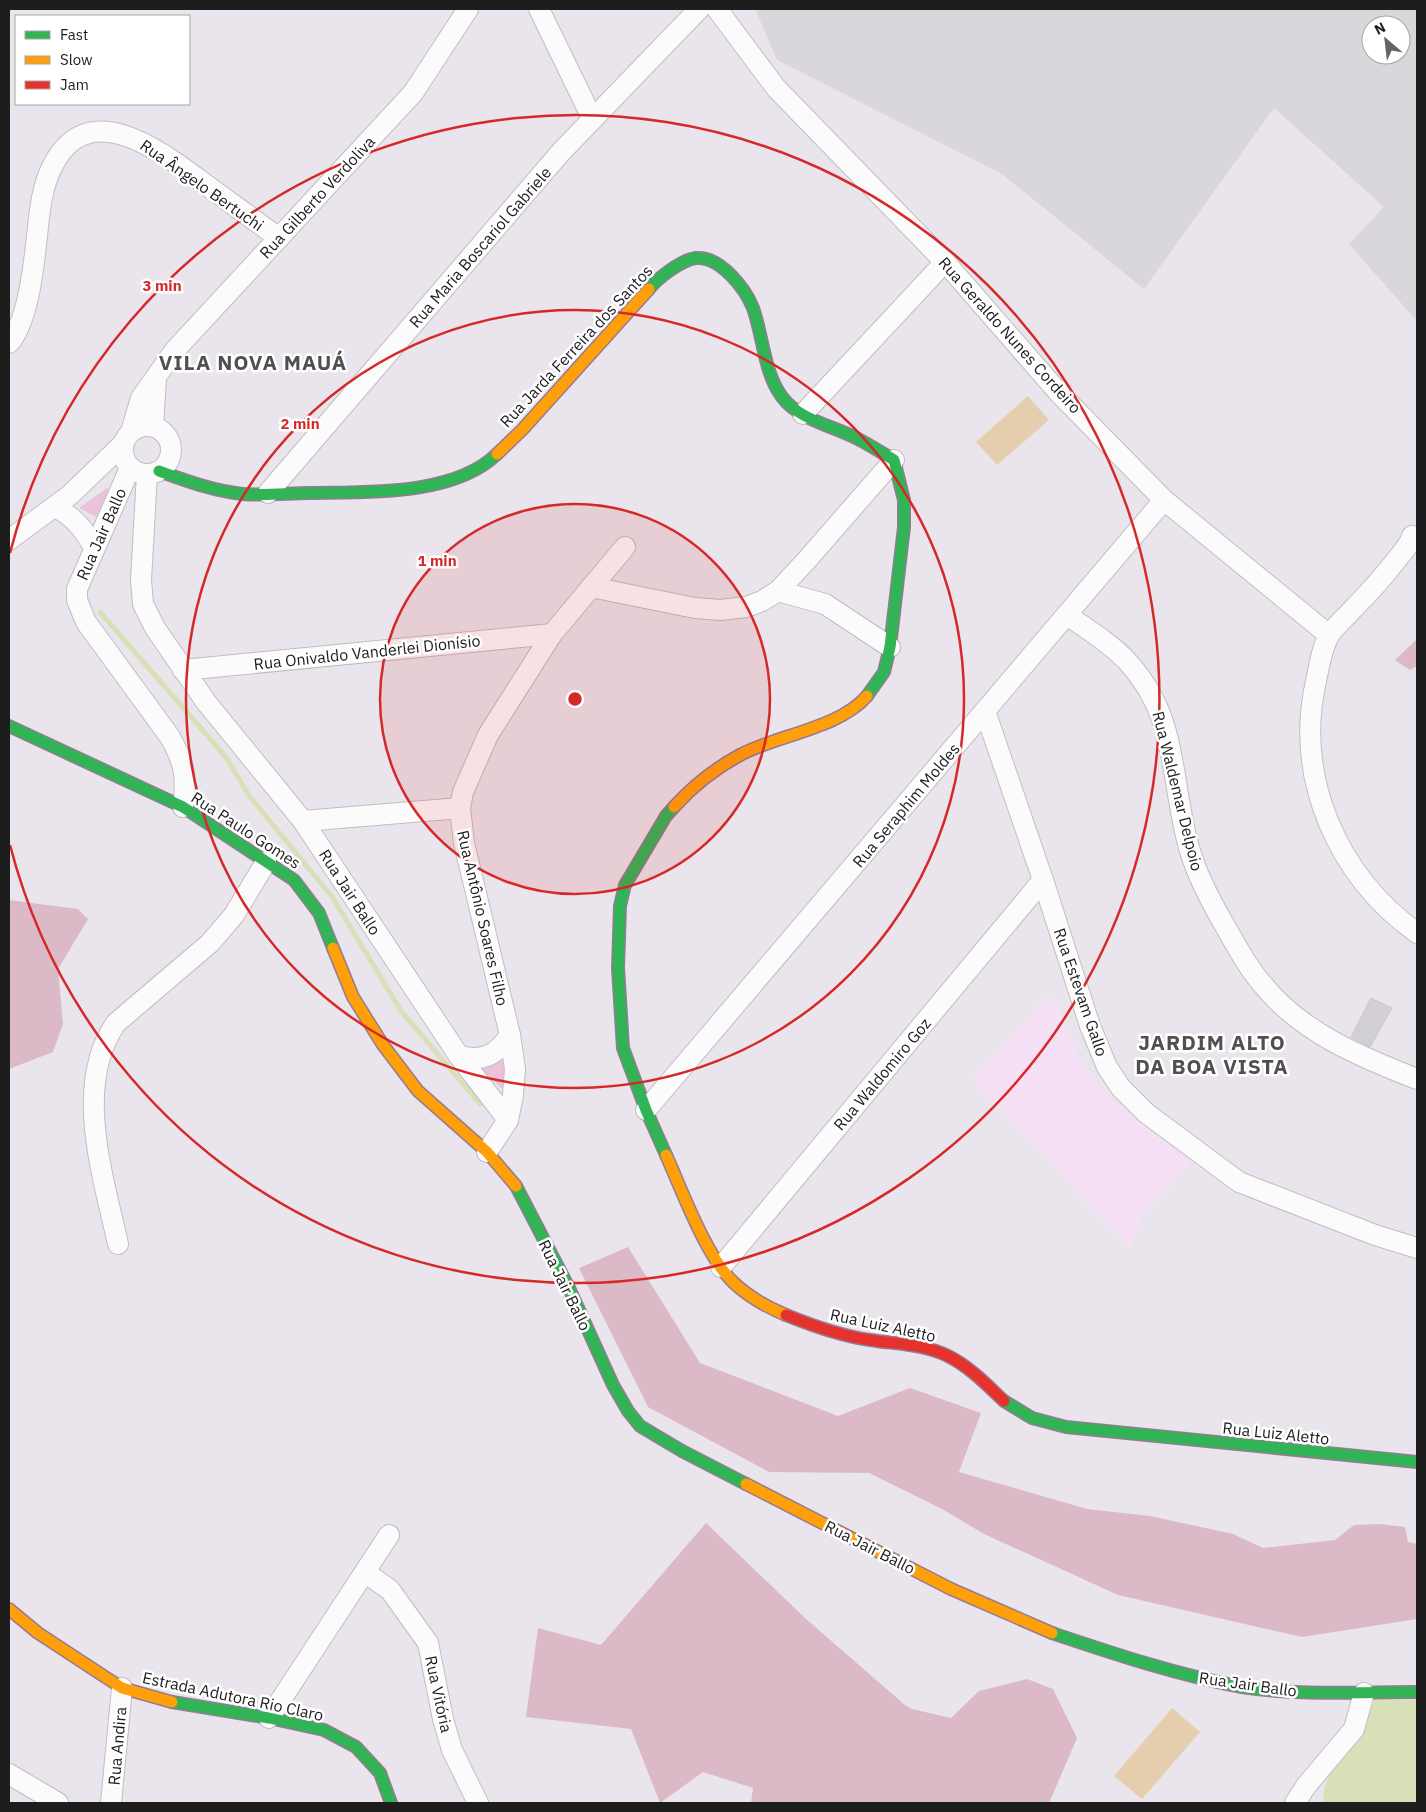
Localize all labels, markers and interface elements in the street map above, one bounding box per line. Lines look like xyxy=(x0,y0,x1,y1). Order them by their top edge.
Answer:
legend xyxy=(15,15,190,105)
north arrow xyxy=(1361,15,1411,65)
text: N xyxy=(1371,18,1389,39)
text: Fast xyxy=(60,25,88,44)
text: Slow xyxy=(60,50,93,69)
text: Jam xyxy=(60,75,89,94)
street label: Rua Gilberto Verdoliva xyxy=(255,131,379,262)
street label: Rua Ângelo Bertuchi xyxy=(136,135,268,235)
street label: Rua Maria Boscariol Gabriele xyxy=(405,162,556,332)
street label: Rua Geraldo Nunes Cordeiro xyxy=(934,253,1086,417)
street label: Rua Jarda Ferreira dos Santos xyxy=(495,261,657,431)
text: 3 min xyxy=(142,276,182,295)
district label: VILA NOVA MAUÁ xyxy=(159,348,347,376)
text: 2 min xyxy=(280,414,320,433)
street label: Rua Jair Ballo xyxy=(72,485,130,583)
text: 1 min xyxy=(417,551,457,570)
street label: Rua Onivaldo Vanderlei Dionísio xyxy=(253,630,481,674)
centre of rings xyxy=(566,690,584,708)
street label: Rua Waldemar Delpoio xyxy=(1148,709,1208,873)
street label: Rua Seraphim Moldes xyxy=(848,739,964,871)
street label: Rua Paulo Gomes xyxy=(187,787,305,873)
street label: Rua Antônio Soares Filho xyxy=(453,828,513,1008)
street label: Rua Jair Ballo xyxy=(315,845,385,939)
street label: Rua Estevam Gallo xyxy=(1050,925,1112,1059)
street label: Rua Waldomiro Goz xyxy=(829,1014,935,1134)
district label: JARDIM ALTO DA BOA VISTA xyxy=(1135,1028,1289,1080)
street label: Rua Jair Ballo xyxy=(534,1236,596,1334)
street label: Rua Luiz Aletto xyxy=(829,1304,938,1346)
street label: Rua Luiz Aletto xyxy=(1222,1417,1330,1449)
street label: Rua Jair Ballo xyxy=(822,1516,918,1578)
street label: Rua Vitória xyxy=(421,1654,457,1735)
street label: Estrada Adutora Rio Claro xyxy=(141,1667,325,1725)
street label: Rua Jair Ballo xyxy=(1198,1667,1298,1701)
street label: Rua Andira xyxy=(104,1706,130,1786)

